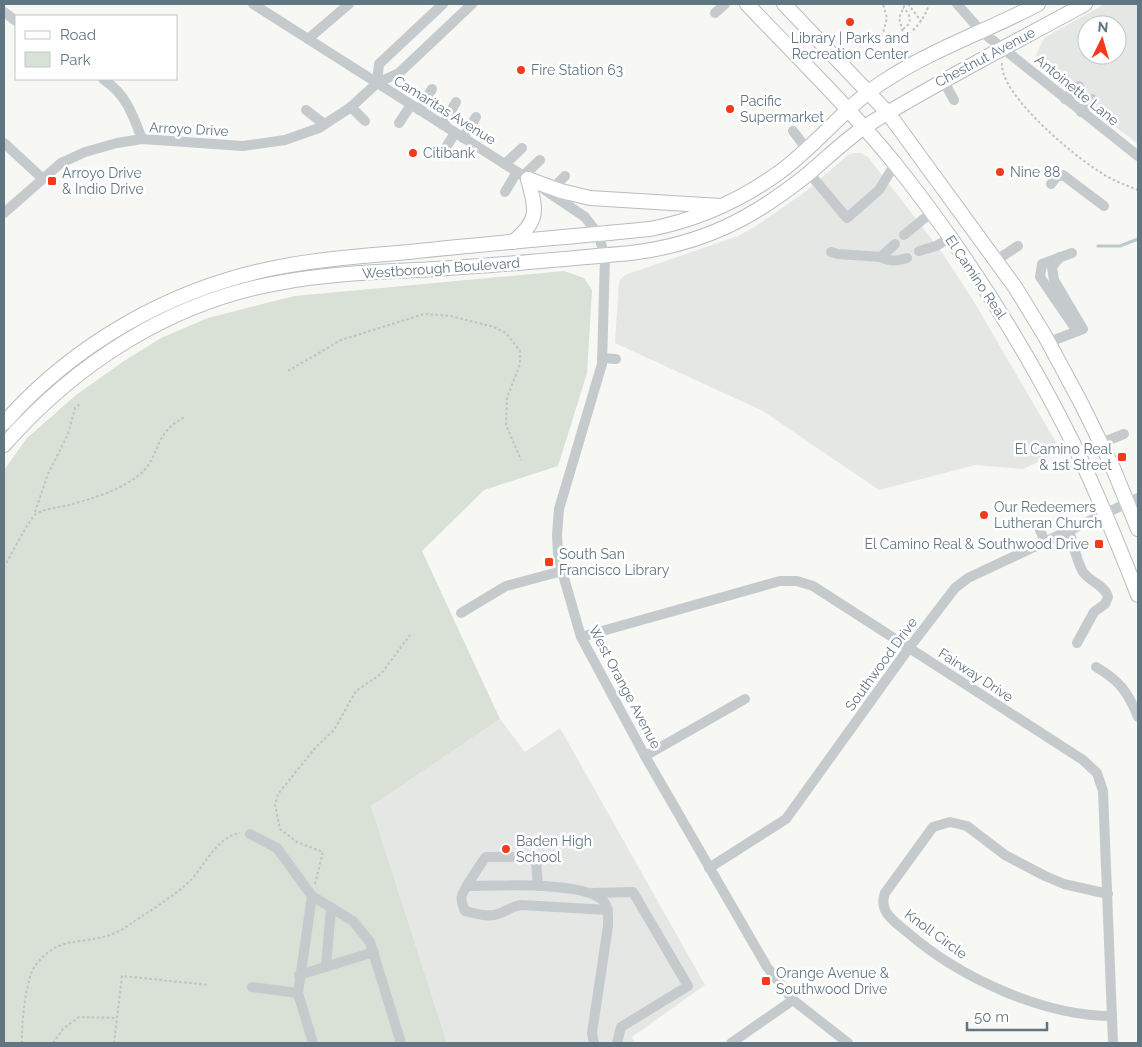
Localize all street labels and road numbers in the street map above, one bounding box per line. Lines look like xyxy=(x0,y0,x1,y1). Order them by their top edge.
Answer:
street label: Chestnut Avenue xyxy=(932,24,1038,90)
street label: Antoinette Lane xyxy=(1032,51,1122,129)
street label: Camaritas Avenue xyxy=(391,72,499,148)
street label: Arroyo Drive xyxy=(149,119,229,139)
street label: El Camino Real xyxy=(942,232,1010,322)
street label: Westborough Boulevard xyxy=(362,255,520,281)
street label: Southwood Drive xyxy=(842,614,920,714)
street label: West Orange Avenue xyxy=(586,623,664,751)
street label: Fairway Drive xyxy=(936,645,1016,705)
street label: Knoll Circle xyxy=(902,906,970,962)

